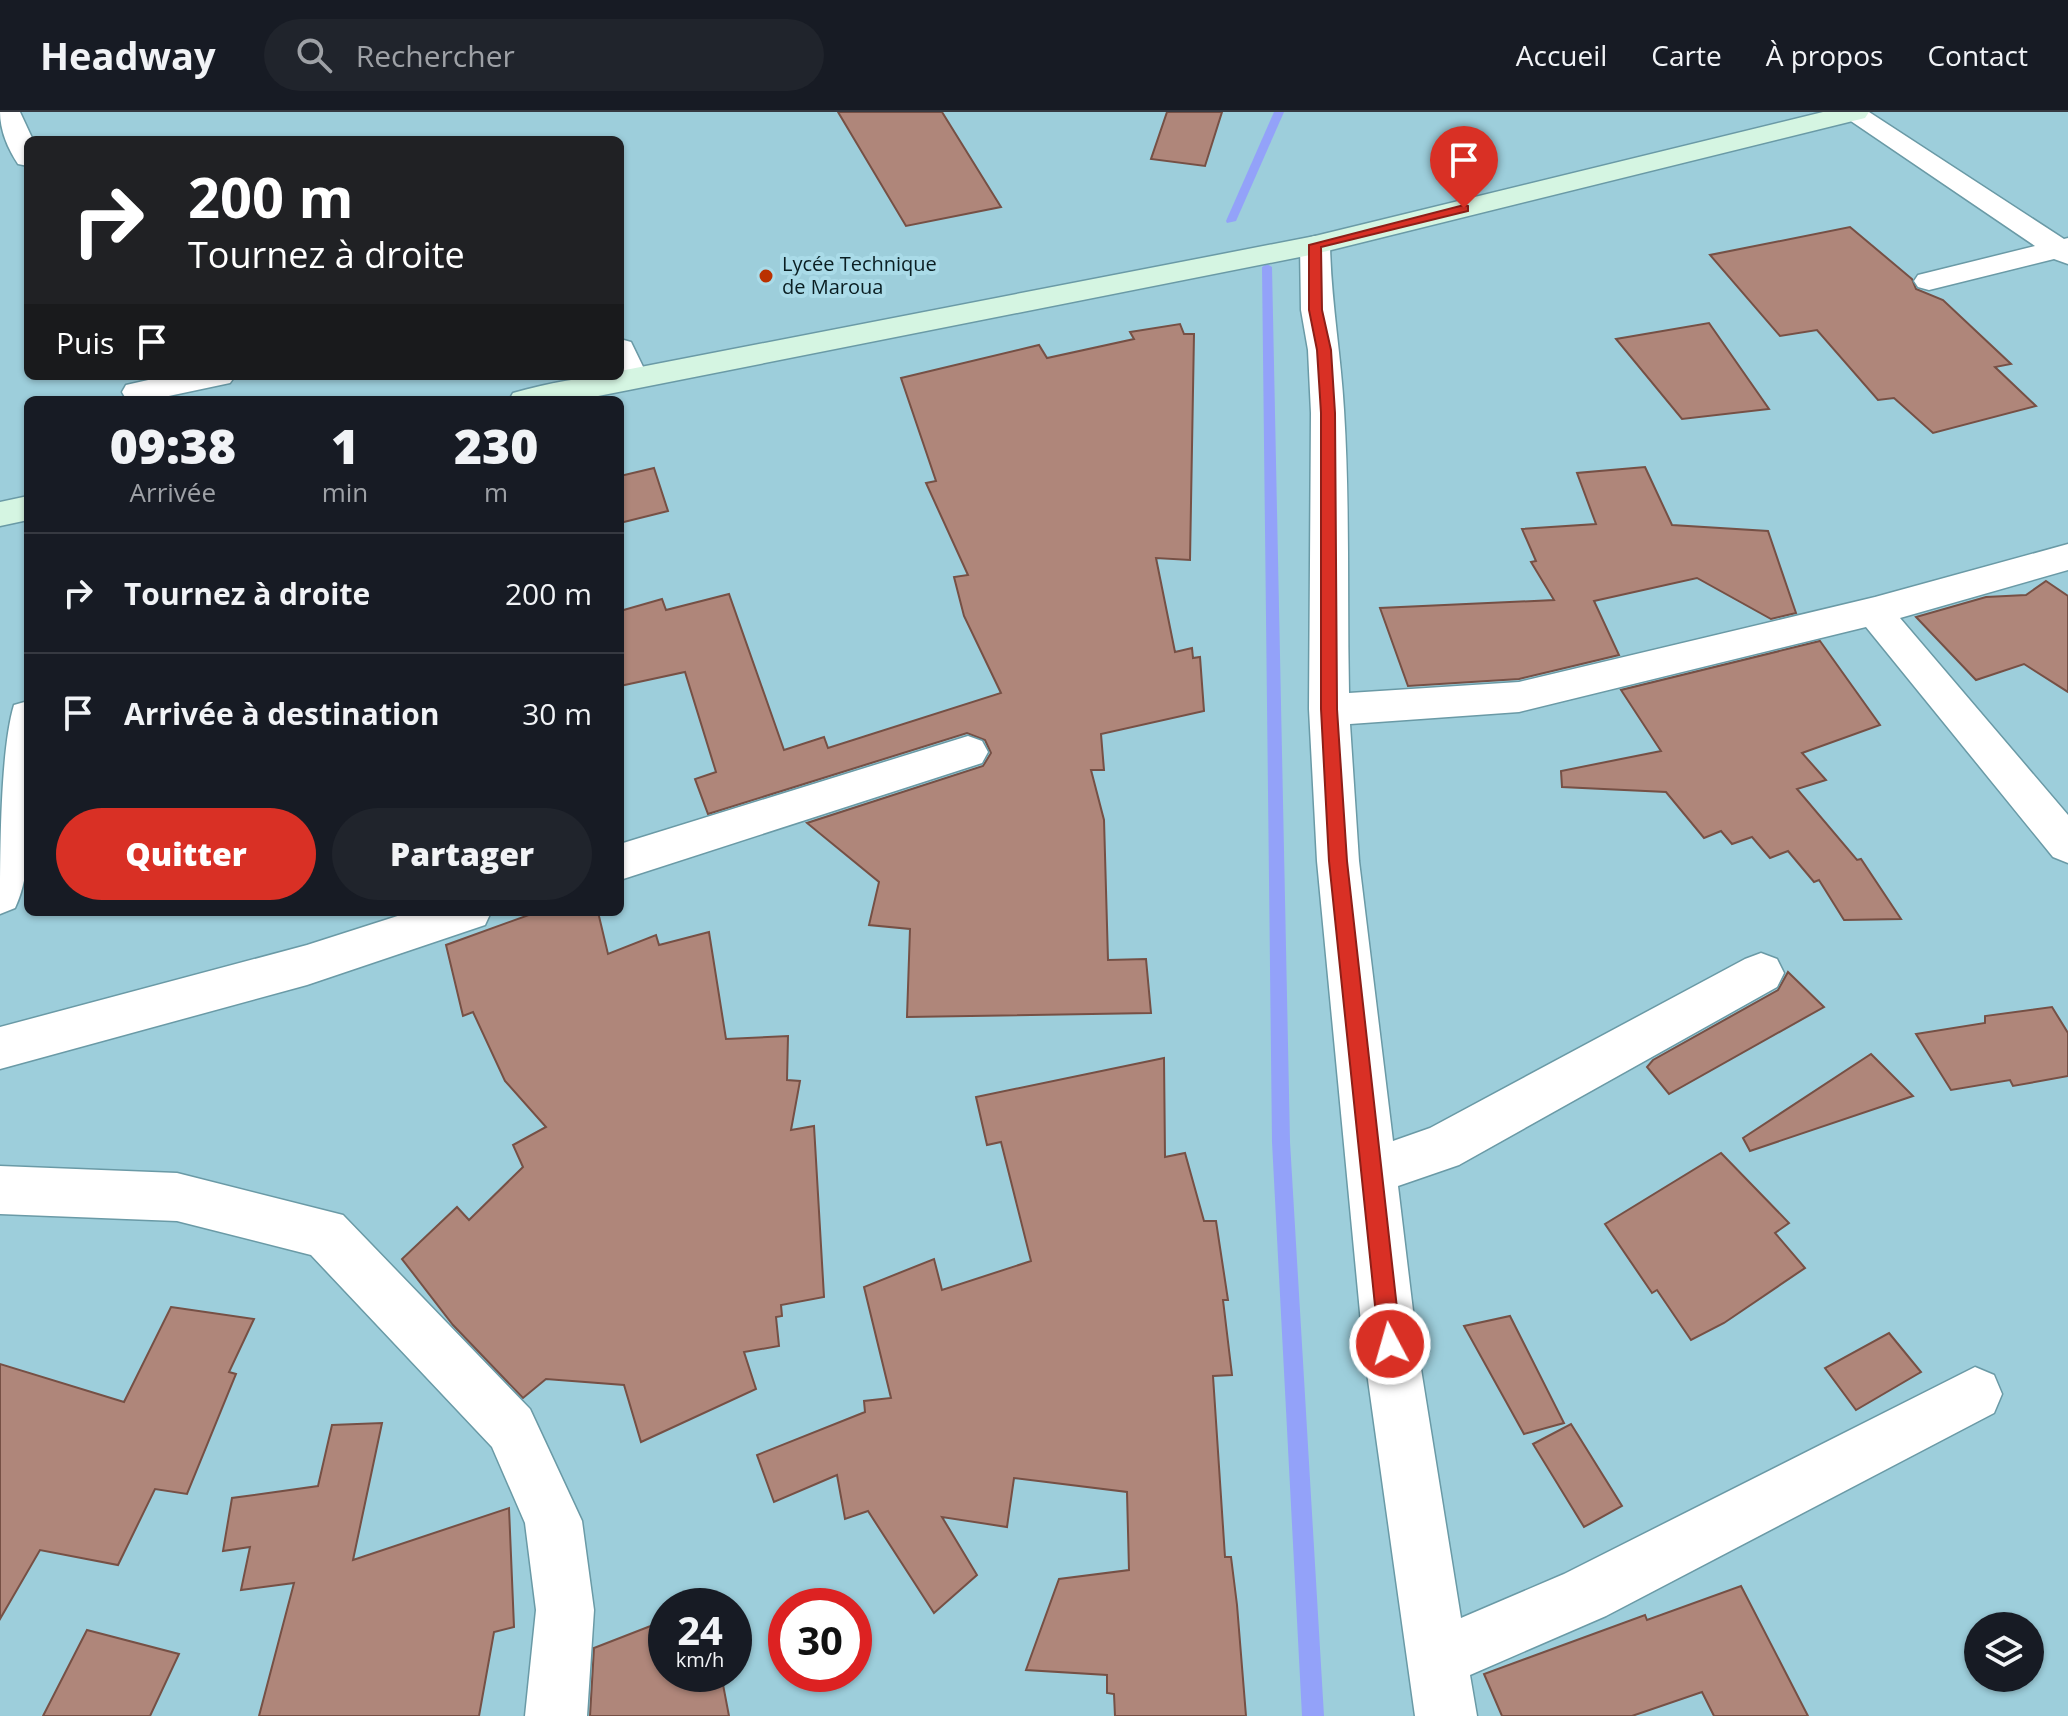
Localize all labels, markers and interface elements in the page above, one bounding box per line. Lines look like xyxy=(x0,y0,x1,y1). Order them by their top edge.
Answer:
search box xyxy=(264,19,824,91)
text: Headway xyxy=(40,29,216,81)
icon: search xyxy=(292,33,336,77)
text: Rechercher xyxy=(356,35,515,76)
text: Accueil xyxy=(1516,36,1607,74)
text: Carte xyxy=(1651,36,1722,74)
text: À propos xyxy=(1766,36,1883,74)
text: Contact xyxy=(1927,36,2028,74)
pin xyxy=(1430,126,1498,208)
icon: arrive xyxy=(1442,138,1486,182)
text: 200 m xyxy=(188,158,354,234)
icon: right xyxy=(56,168,160,272)
text: Tournez à droite xyxy=(188,230,465,279)
place label: Lycée Technique de Maroua xyxy=(782,250,937,300)
marker: Lycée Technique de Maroua xyxy=(757,267,775,285)
icon: arrive xyxy=(130,320,174,364)
text: Puis xyxy=(56,322,114,363)
text: 09:38 xyxy=(110,413,236,478)
text: 1 xyxy=(331,413,359,478)
text: 230 xyxy=(454,413,538,478)
text: Arrivée xyxy=(130,474,216,510)
text: min xyxy=(322,474,368,510)
text: m xyxy=(484,474,508,510)
icon: right xyxy=(56,571,100,615)
text: Tournez à droite xyxy=(124,573,370,614)
text: 200 m xyxy=(505,573,592,614)
icon: arrive xyxy=(56,691,100,735)
text: Arrivée à destination xyxy=(124,693,439,734)
text: 30 m xyxy=(522,693,592,734)
button: Quitter xyxy=(56,808,316,900)
button: Partager xyxy=(332,808,592,900)
position arrow xyxy=(1348,1302,1432,1386)
speed limit sign: 30 xyxy=(768,1588,872,1692)
text: 24 xyxy=(677,1602,723,1657)
map controls xyxy=(1964,1612,2044,1692)
button: layers xyxy=(1964,1612,2044,1692)
text: km/h xyxy=(676,1646,724,1673)

